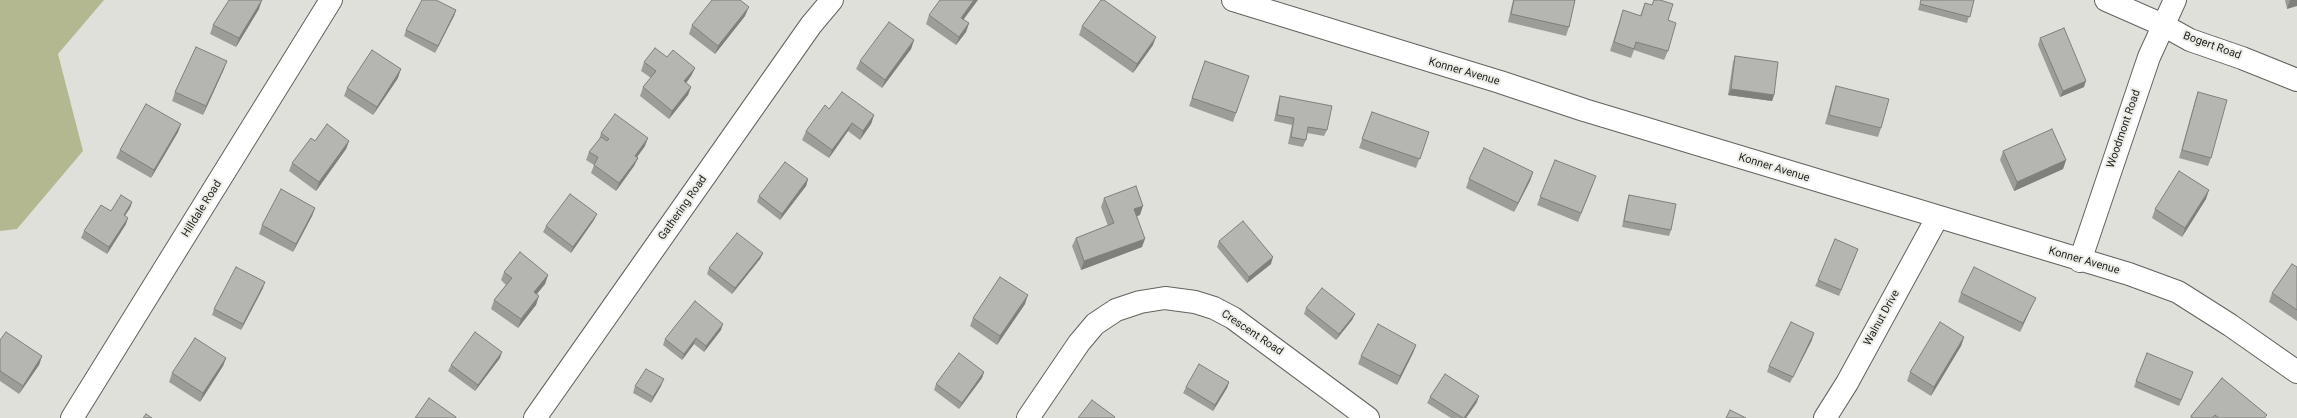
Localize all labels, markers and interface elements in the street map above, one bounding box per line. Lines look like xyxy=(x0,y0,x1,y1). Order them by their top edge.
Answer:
street label: Bogert Road xyxy=(2181,29,2243,63)
street label: Konner Avenue xyxy=(1427,56,1501,88)
street label: Woodmont Road xyxy=(2104,88,2144,170)
street label: Konner Avenue xyxy=(1737,151,1811,185)
street label: Gathering Road xyxy=(656,173,710,243)
street label: Hilldale Road xyxy=(179,178,225,240)
street label: Konner Avenue xyxy=(2047,245,2121,277)
street label: Walnut Drive xyxy=(1861,288,1903,348)
street label: Crescent Road xyxy=(1219,308,1285,358)

